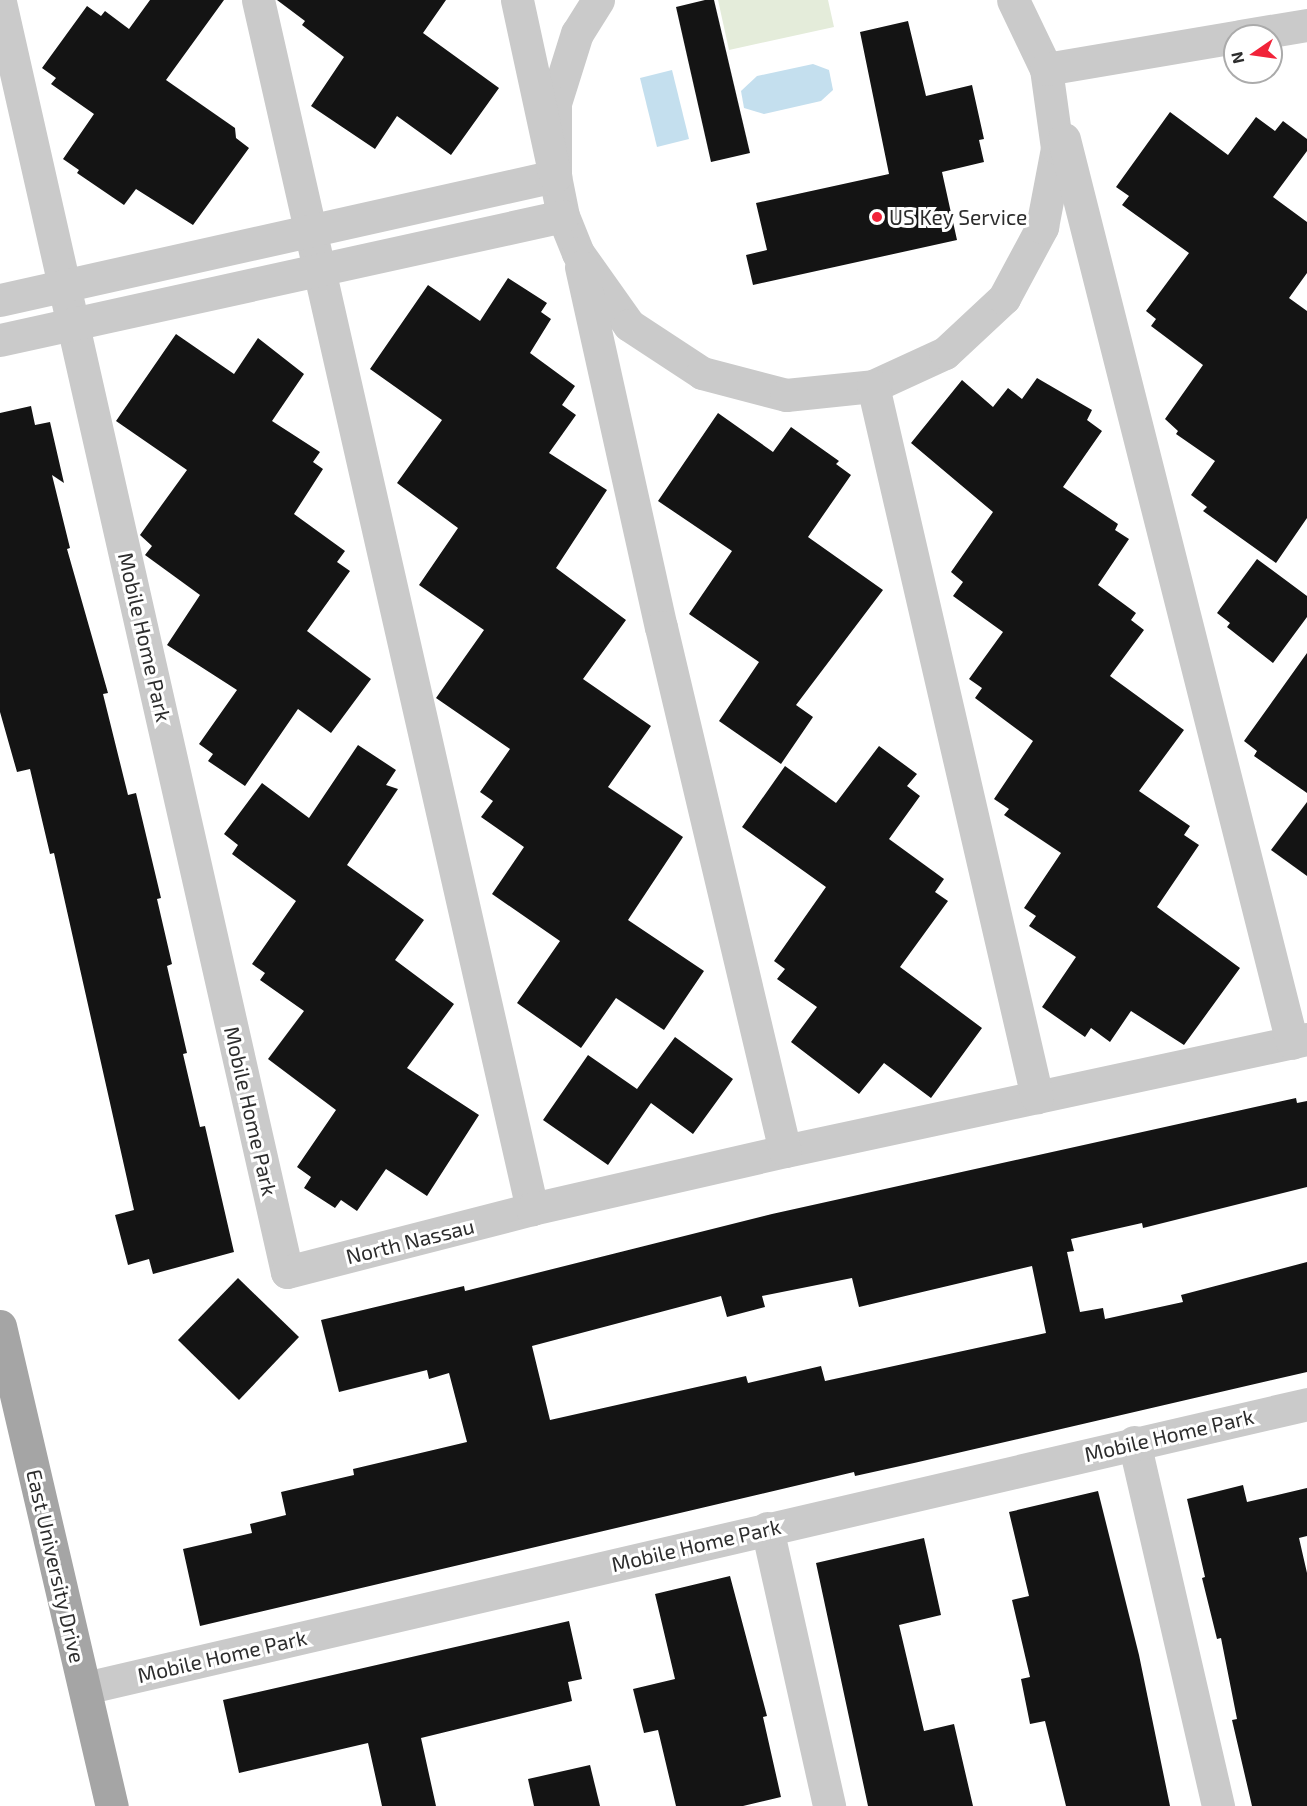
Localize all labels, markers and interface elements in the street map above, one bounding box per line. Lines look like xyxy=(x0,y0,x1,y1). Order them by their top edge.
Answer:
north arrow xyxy=(1223,24,1283,84)
text: N xyxy=(1226,50,1247,65)
place label: US Key Service xyxy=(889,204,1028,230)
marker: US Key Service xyxy=(870,210,884,224)
street label: Mobile Home Park xyxy=(113,550,177,724)
street label: Mobile Home Park xyxy=(219,1024,283,1198)
street label: North Nassau xyxy=(343,1213,477,1269)
street label: Mobile Home Park xyxy=(1082,1403,1256,1467)
street label: East University Drive xyxy=(21,1467,91,1665)
street label: Mobile Home Park xyxy=(609,1513,783,1577)
street label: Mobile Home Park xyxy=(135,1624,309,1688)

